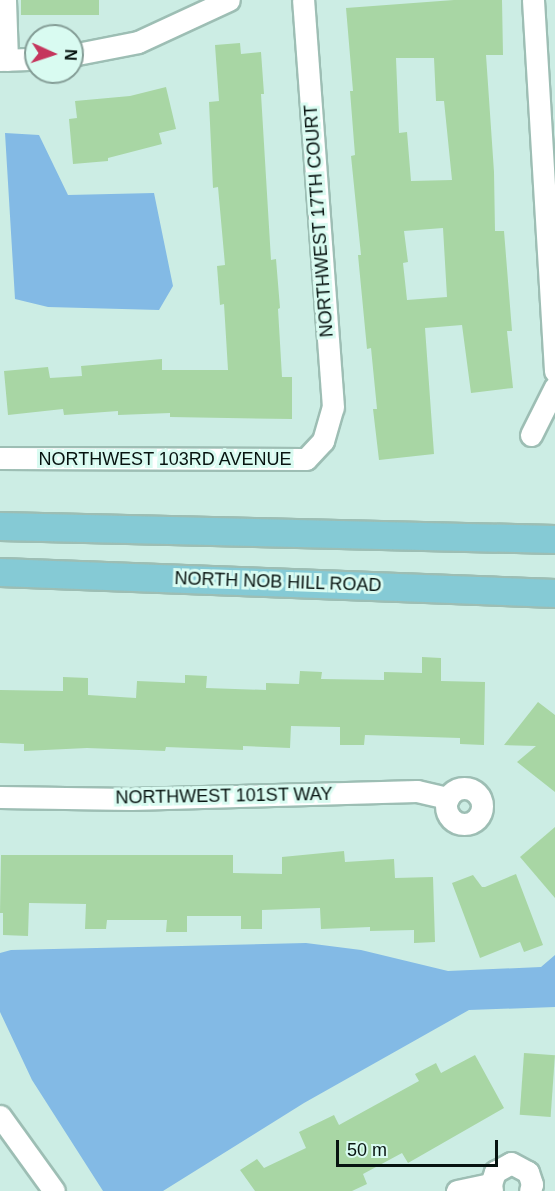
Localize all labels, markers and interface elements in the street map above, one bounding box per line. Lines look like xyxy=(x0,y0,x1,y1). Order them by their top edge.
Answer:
north arrow xyxy=(24,24,84,84)
text: N xyxy=(62,49,79,61)
street label: NORTHWEST 17TH COURT xyxy=(300,104,338,338)
street label: NORTHWEST 103RD AVENUE xyxy=(38,448,292,470)
street label: NORTH NOB HILL ROAD xyxy=(174,568,382,596)
street label: NORTHWEST 101ST WAY xyxy=(115,783,333,809)
scale bar xyxy=(339,1128,501,1166)
text: 50 m xyxy=(347,1140,387,1160)

